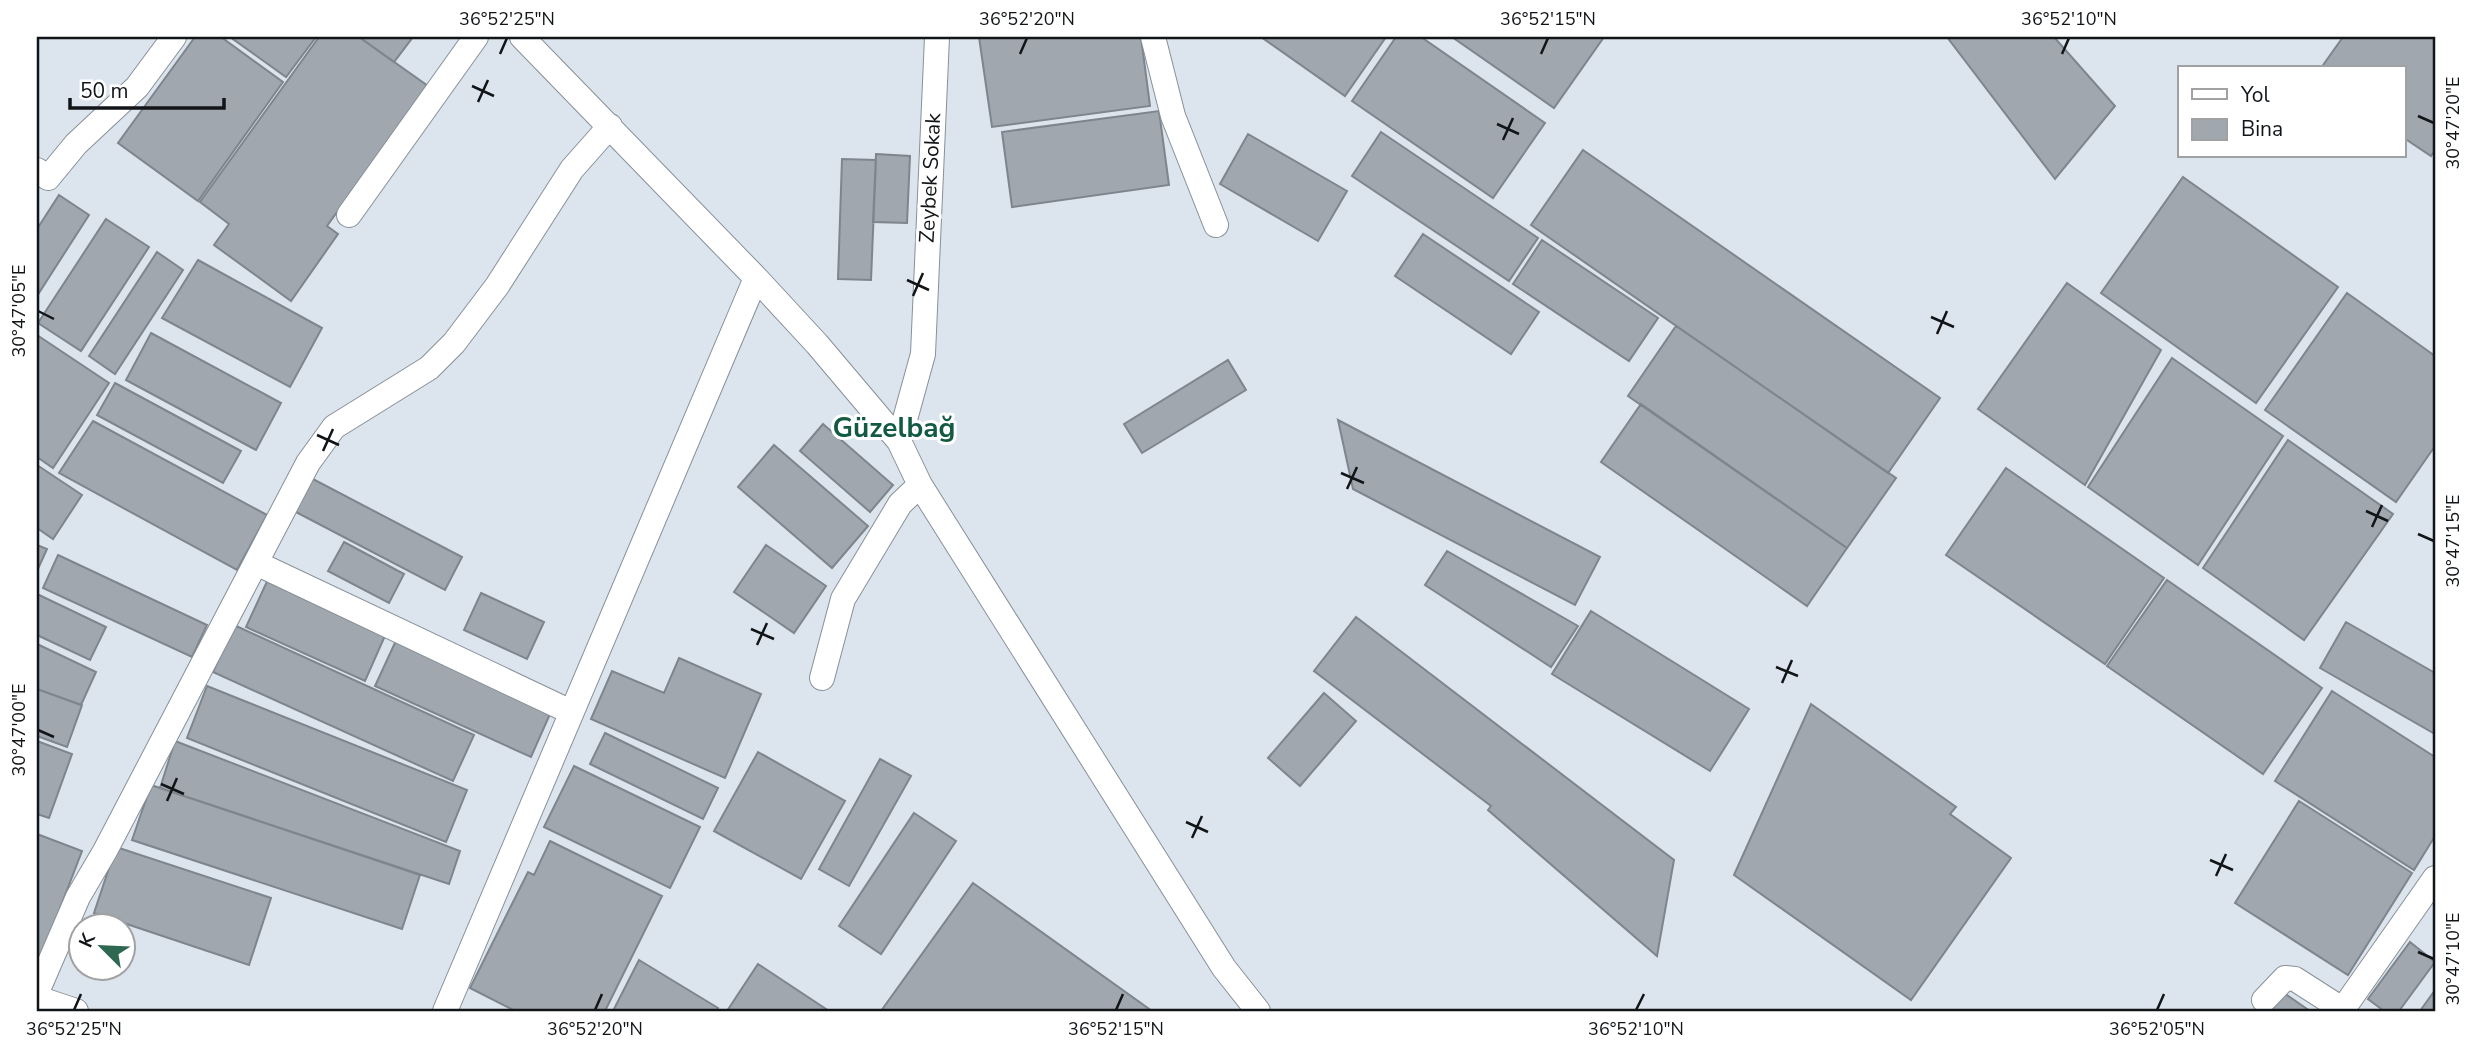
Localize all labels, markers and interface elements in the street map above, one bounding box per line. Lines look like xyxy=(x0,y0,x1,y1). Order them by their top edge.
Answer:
text: 36°52'25"N xyxy=(459,7,555,31)
text: 36°52'20"N xyxy=(979,7,1075,31)
text: 36°52'15"N xyxy=(1500,7,1596,31)
text: 36°52'10"N xyxy=(2021,7,2117,31)
scale bar xyxy=(70,66,224,110)
legend xyxy=(2178,66,2406,158)
text: 50 m xyxy=(80,77,129,105)
text: 30°47'20"E xyxy=(2441,77,2465,170)
text: Yol xyxy=(2240,81,2271,109)
street label: Zeybek Sokak xyxy=(913,112,947,244)
text: Bina xyxy=(2241,115,2283,143)
text: 30°47'05"E xyxy=(7,265,31,358)
district label: Güzelbağ xyxy=(833,409,955,447)
text: 30°47'15"E xyxy=(2441,495,2465,588)
text: 30°47'00"E xyxy=(7,684,31,777)
north arrow xyxy=(66,912,136,982)
text: 30°47'10"E xyxy=(2441,913,2465,1006)
text: K xyxy=(73,928,102,952)
text: 36°52'25"N xyxy=(26,1017,122,1041)
text: 36°52'20"N xyxy=(547,1017,643,1041)
text: 36°52'15"N xyxy=(1068,1017,1164,1041)
text: 36°52'10"N xyxy=(1588,1017,1684,1041)
text: 36°52'05"N xyxy=(2109,1017,2205,1041)

